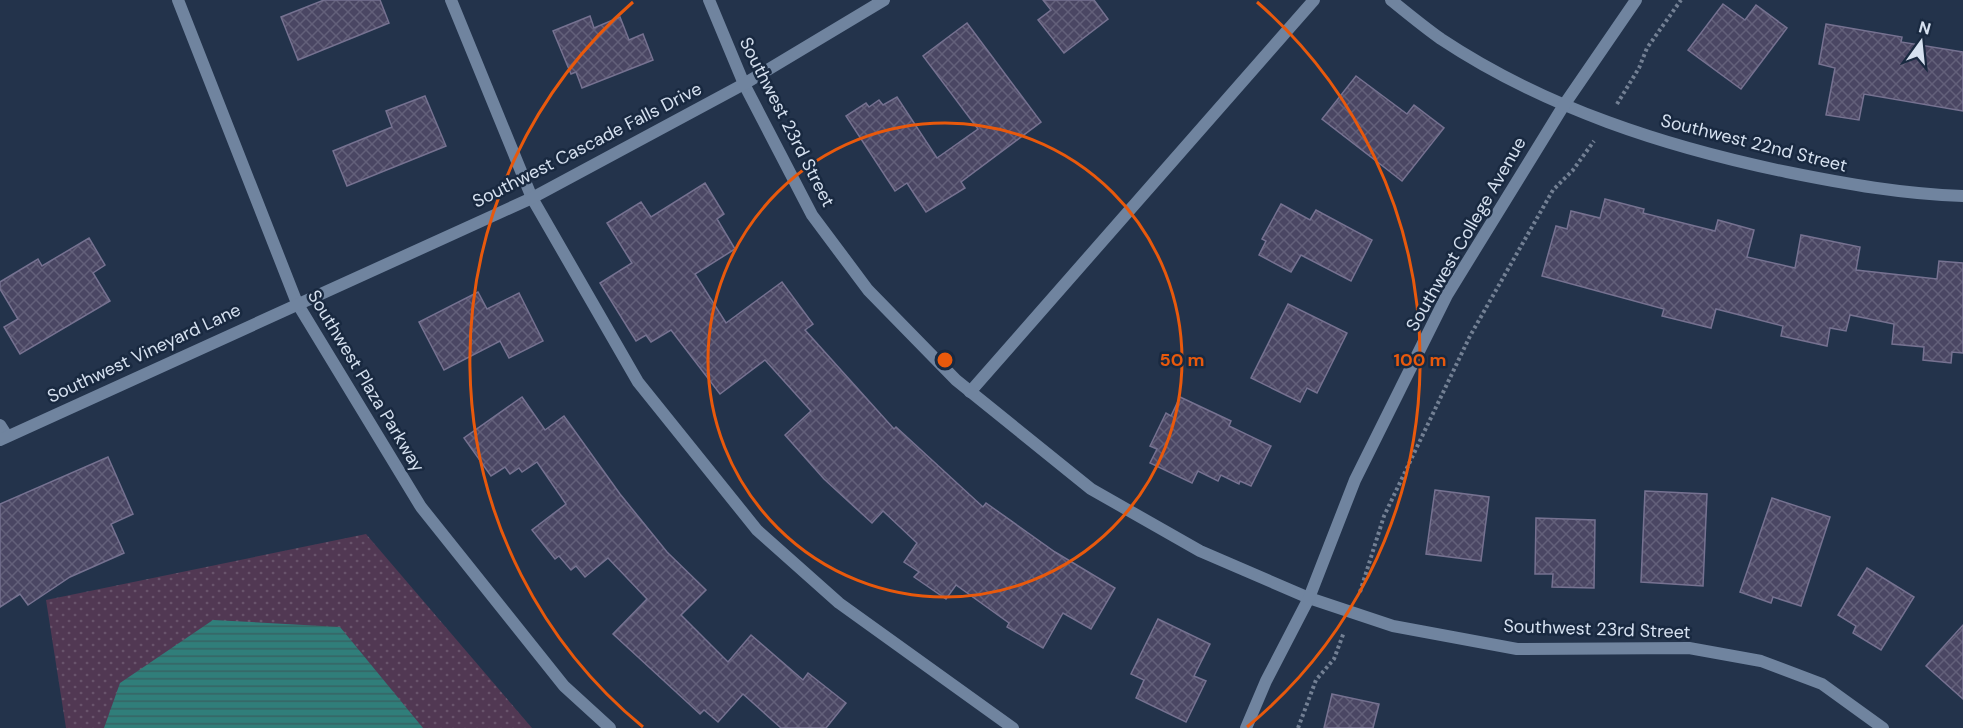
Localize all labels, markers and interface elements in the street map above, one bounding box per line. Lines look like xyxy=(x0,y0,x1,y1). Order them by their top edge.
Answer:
north arrow xyxy=(1891,12,1951,72)
text: N xyxy=(1916,16,1933,40)
street label: Southwest 23rd Street xyxy=(734,33,840,211)
street label: Southwest Cascade Falls Drive xyxy=(468,77,706,213)
street label: Southwest 22nd Street xyxy=(1658,108,1850,178)
street label: Southwest College Avenue xyxy=(1400,132,1532,336)
street label: Southwest Plaza Parkway xyxy=(302,285,430,477)
street label: Southwest Vineyard Lane xyxy=(43,298,245,408)
text: 50 m xyxy=(1159,348,1205,372)
text: 100 m xyxy=(1393,348,1447,372)
centre of rings xyxy=(935,350,955,370)
street label: Southwest 23rd Street xyxy=(1503,614,1691,644)

